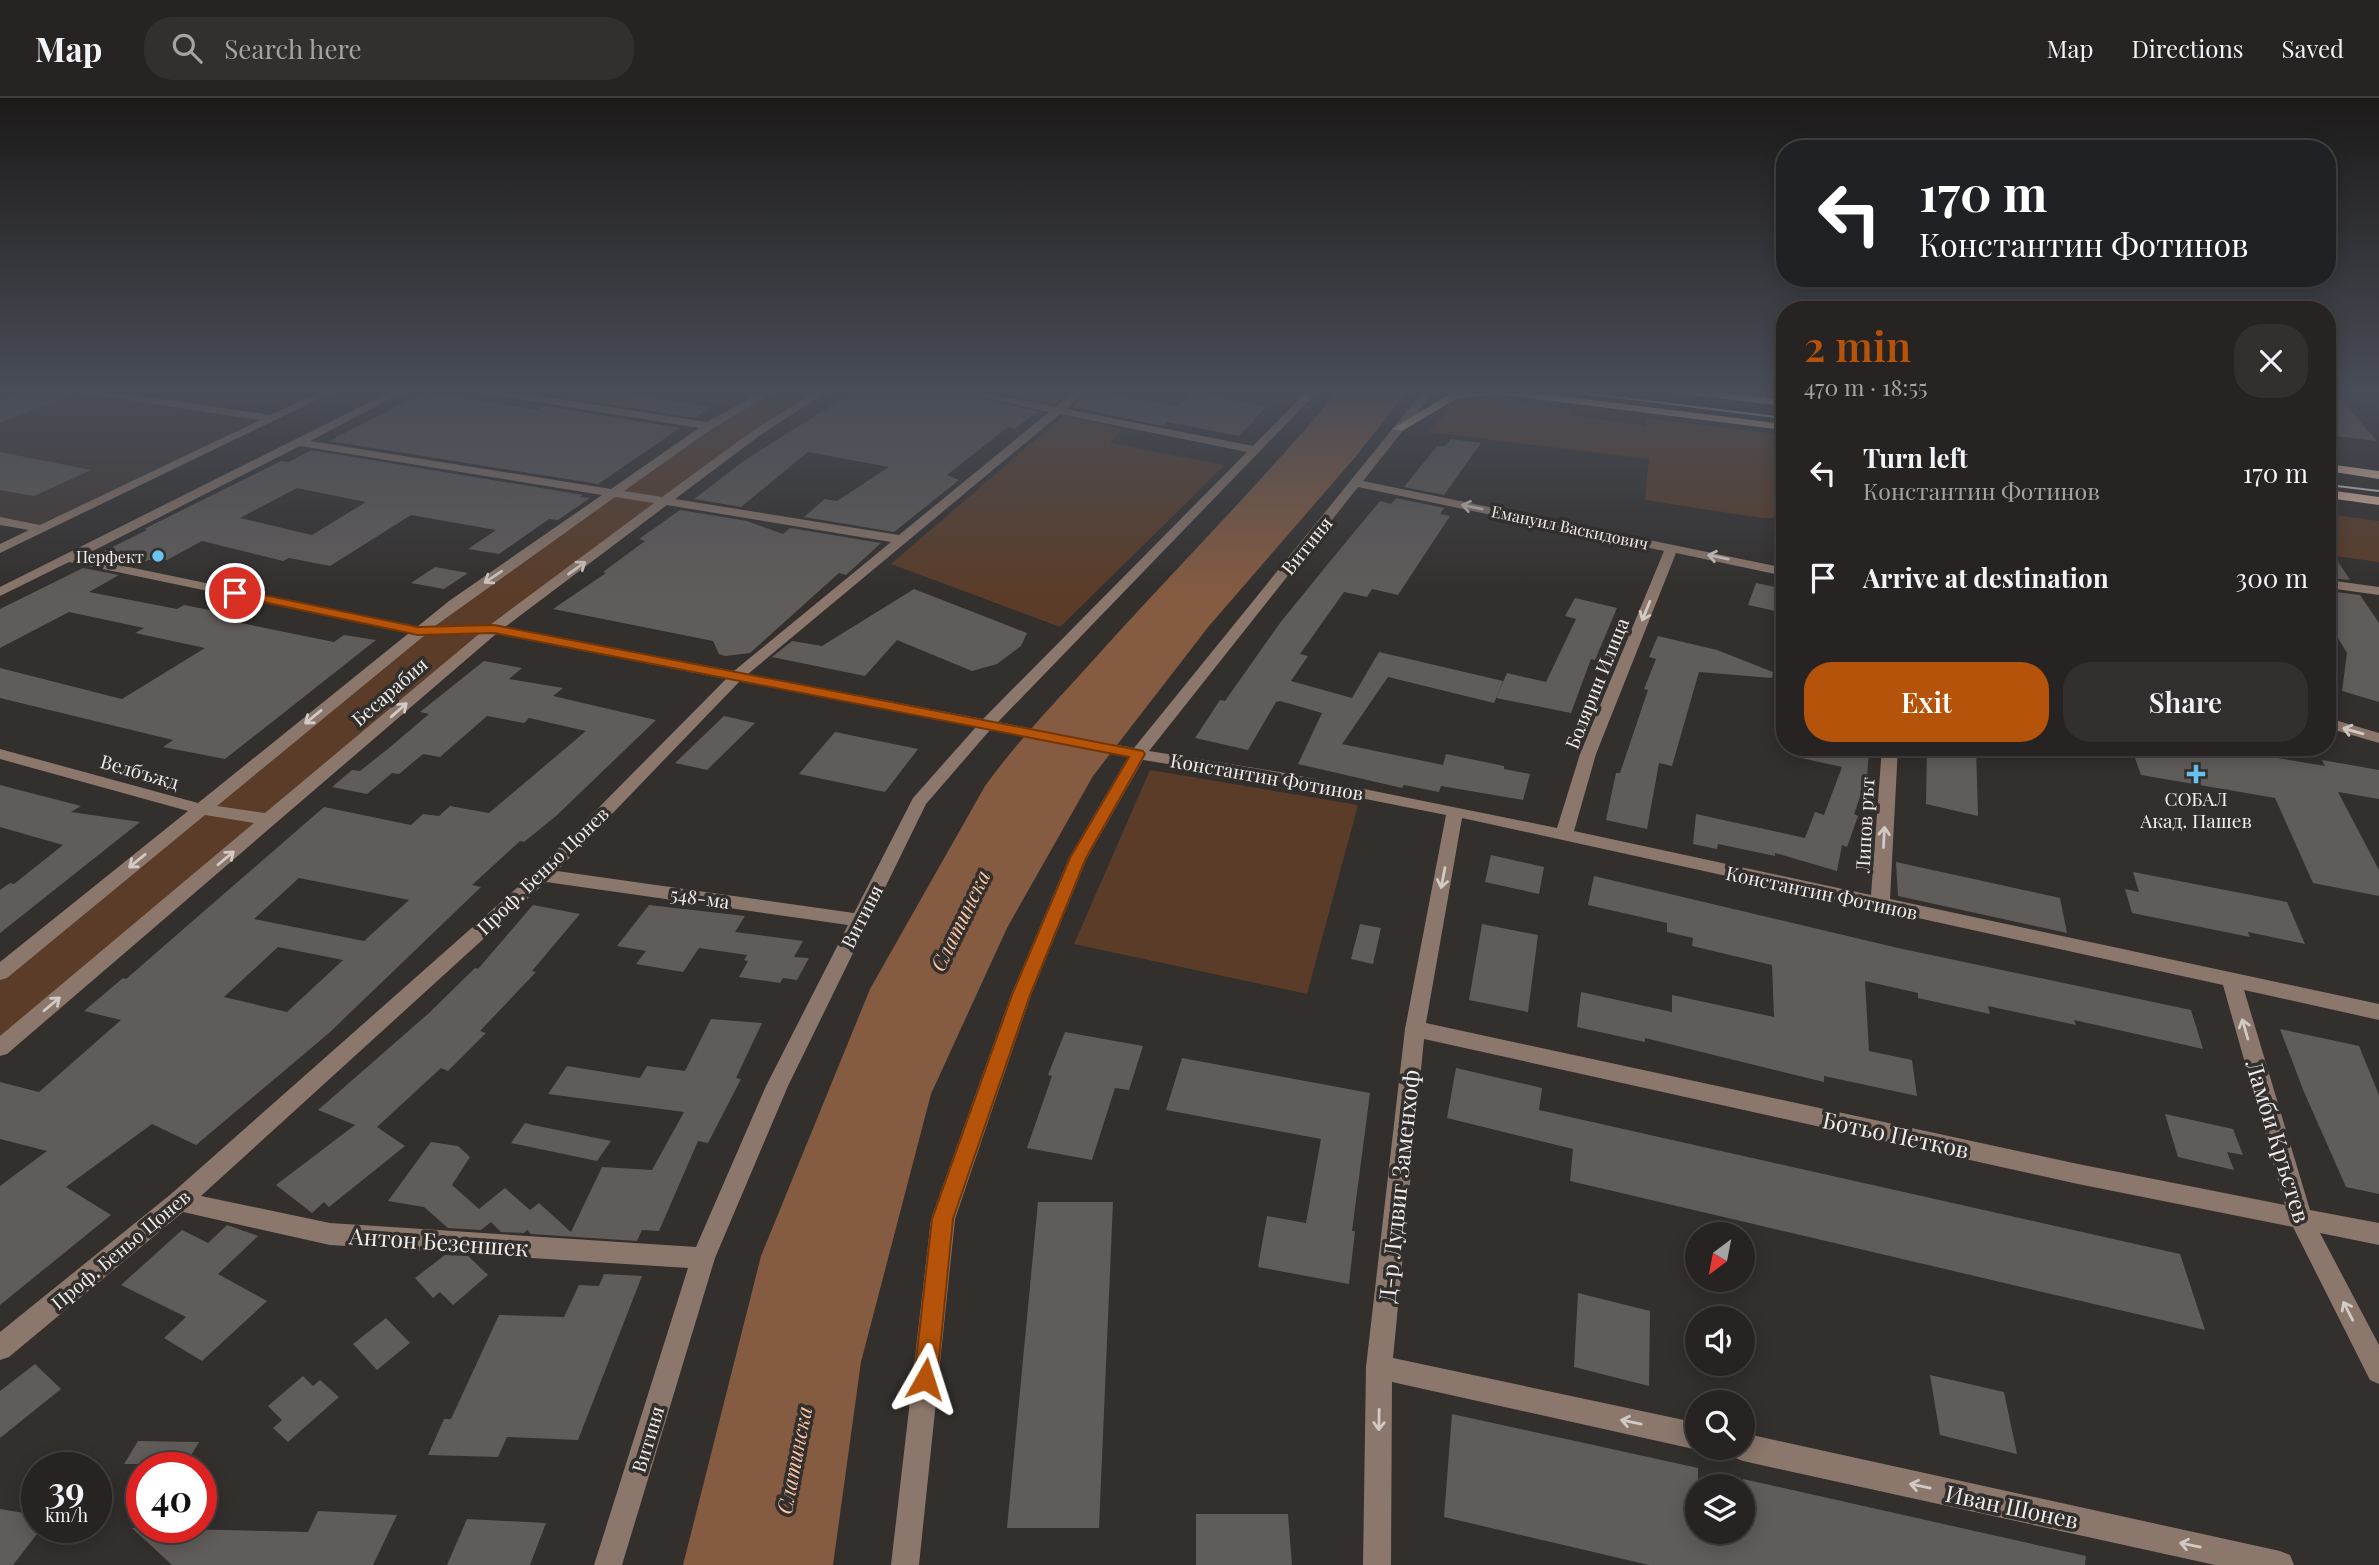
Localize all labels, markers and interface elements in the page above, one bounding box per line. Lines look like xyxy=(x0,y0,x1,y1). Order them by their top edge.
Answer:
search box xyxy=(144,17,634,80)
text: Map xyxy=(35,26,102,70)
icon: search xyxy=(168,29,206,67)
text: Search here xyxy=(224,31,362,66)
text: Map xyxy=(2047,32,2093,64)
text: Directions xyxy=(2131,32,2244,64)
text: Saved xyxy=(2282,32,2344,64)
text: 170 m xyxy=(1919,159,2047,224)
icon: left xyxy=(1804,168,1895,259)
text: Константин Фотинов xyxy=(1919,222,2248,265)
text: 2 min xyxy=(1804,317,1911,373)
button: close xyxy=(2234,324,2308,398)
text: 470 m · 18:55 xyxy=(1804,371,1928,402)
text: Turn left xyxy=(1863,440,1968,475)
icon: left xyxy=(1804,454,1842,492)
text: 170 m xyxy=(2243,455,2308,490)
text: Константин Фотинов xyxy=(1863,475,2100,506)
one-way arrow xyxy=(1461,499,1484,513)
street label: Емануил Васкидович xyxy=(1490,500,1650,554)
street label: Витиня xyxy=(1275,510,1337,580)
place label: Перфект xyxy=(76,546,144,567)
marker: Перфект xyxy=(150,548,166,564)
one-way arrow xyxy=(1707,550,1730,564)
icon: arrive xyxy=(1804,559,1842,597)
one-way arrow xyxy=(567,560,586,575)
text: Arrive at destination xyxy=(1863,560,2109,595)
text: 300 m xyxy=(2236,560,2308,595)
pin xyxy=(205,563,265,623)
one-way arrow xyxy=(484,570,503,584)
icon: arrive xyxy=(216,574,254,612)
one-way arrow xyxy=(1639,599,1652,621)
street label: Болярин Илица xyxy=(1558,613,1634,752)
street label: Бесарабия xyxy=(345,651,433,731)
button: Exit xyxy=(1804,662,2049,742)
button: Share xyxy=(2063,662,2308,742)
one-way arrow xyxy=(390,702,408,718)
one-way arrow xyxy=(305,709,323,725)
one-way arrow xyxy=(2342,723,2364,736)
street label: Константин Фотинов xyxy=(1168,746,1366,806)
street label: Велбъжд xyxy=(98,747,182,795)
marker: СОБАЛ Акад. Пашев xyxy=(2186,764,2206,784)
street label: Липов рът xyxy=(1848,776,1879,875)
place label: СОБАЛ Акад. Пашев xyxy=(2139,785,2252,833)
street label: Проф. Беньо Цонев xyxy=(470,800,614,940)
one-way arrow xyxy=(1877,825,1890,848)
one-way arrow xyxy=(217,850,235,865)
one-way arrow xyxy=(128,853,146,868)
street label: Константин Фотинов xyxy=(1724,859,1920,925)
water label: Слатинска xyxy=(922,865,996,975)
one-way arrow xyxy=(1436,866,1449,889)
street label: 548-ма xyxy=(669,880,732,914)
street label: Витиня xyxy=(834,880,888,952)
one-way arrow xyxy=(43,996,61,1012)
one-way arrow xyxy=(2238,1018,2251,1040)
street label: Ламби Кръстев xyxy=(2239,1055,2318,1226)
street label: Д-р Лудвиг Заменхоф xyxy=(1370,1068,1426,1304)
street label: Ботьо Петков xyxy=(1820,1103,1972,1165)
street label: Проф. Беньо Цонев xyxy=(45,1183,195,1315)
street label: Антон Безеншек xyxy=(347,1219,530,1263)
north arrow xyxy=(1685,1222,1755,1292)
map controls xyxy=(1685,1222,1755,1544)
one-way arrow xyxy=(2340,1301,2354,1322)
button: sound xyxy=(1685,1306,1755,1376)
position arrow xyxy=(888,1342,962,1416)
button: search xyxy=(1685,1390,1755,1460)
street label: Витиня xyxy=(625,1403,669,1475)
water label: Слатинска xyxy=(769,1404,817,1516)
one-way arrow xyxy=(1372,1408,1386,1431)
one-way arrow xyxy=(1620,1415,1643,1428)
speed limit sign: 40 xyxy=(126,1452,217,1543)
text: 39 xyxy=(48,1465,85,1512)
button: layers xyxy=(1685,1474,1755,1544)
street label: Иван Шонев xyxy=(1943,1477,2081,1535)
one-way arrow xyxy=(1909,1478,1932,1492)
text: km/h xyxy=(45,1503,88,1527)
one-way arrow xyxy=(2179,1538,2202,1551)

